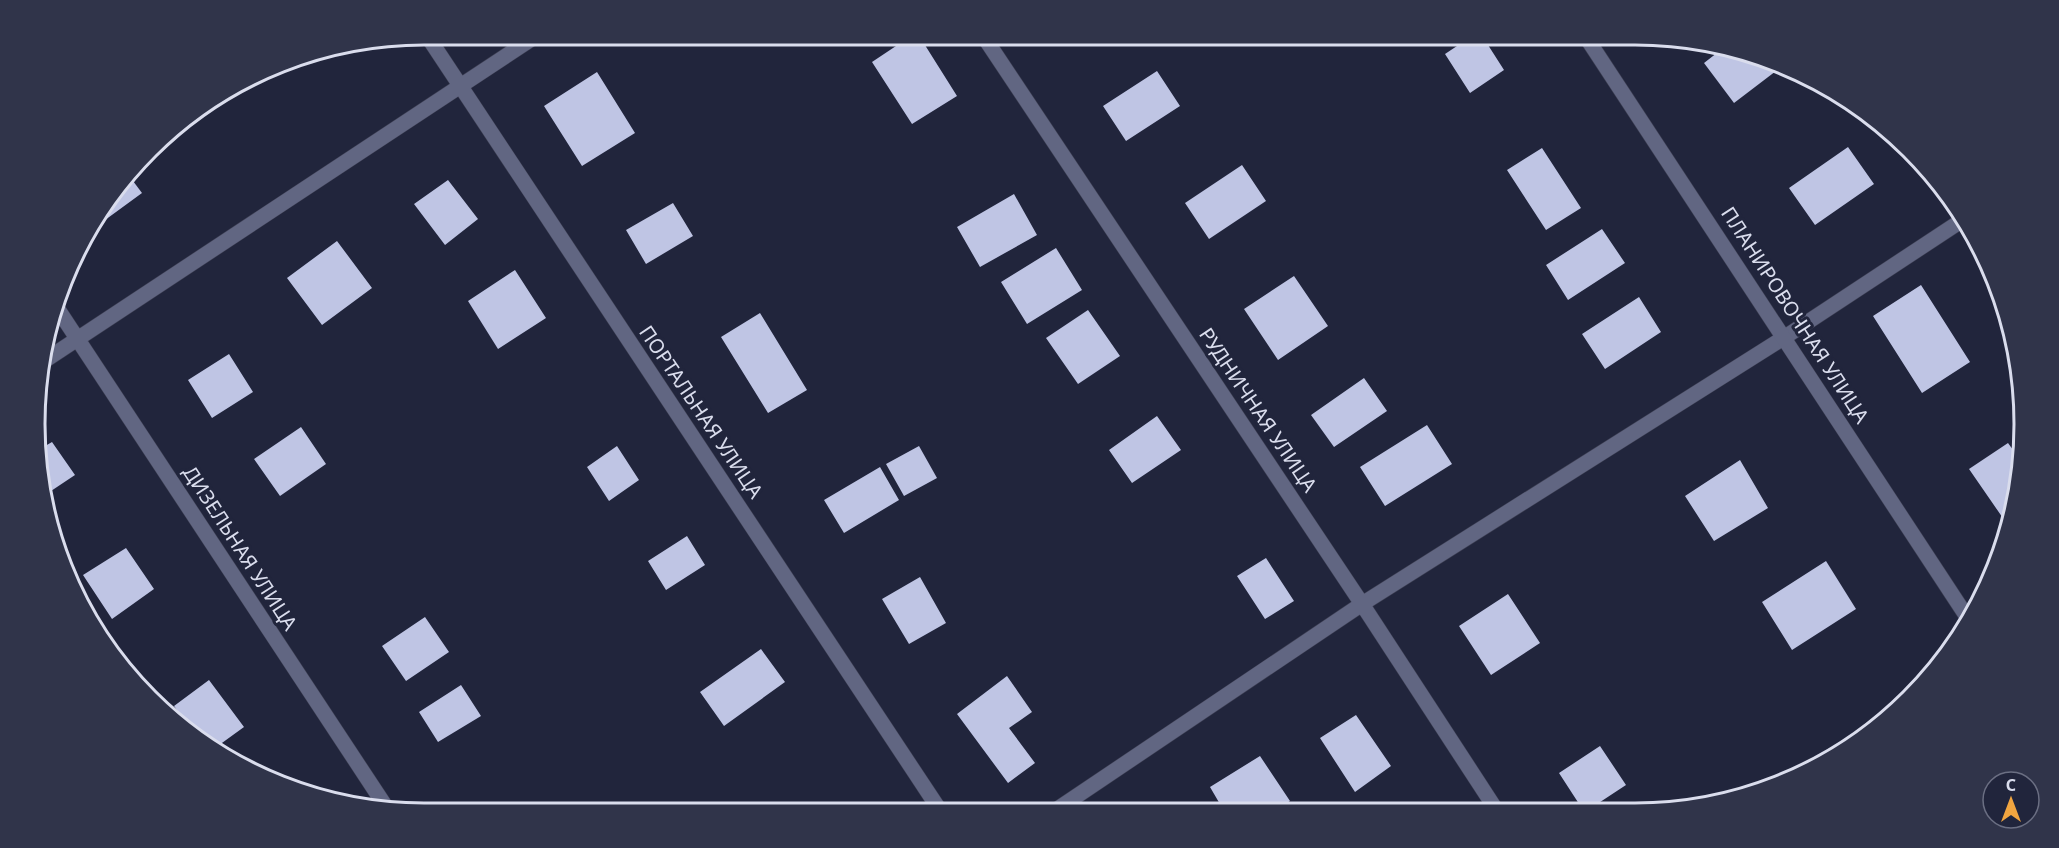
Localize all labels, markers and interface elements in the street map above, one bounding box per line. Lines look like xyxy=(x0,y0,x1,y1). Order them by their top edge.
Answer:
street label: ПЛАНИРОВОЧНАЯ УЛИЦА xyxy=(1715,201,1876,428)
street label: ПОРТАЛЬНАЯ УЛИЦА xyxy=(633,320,770,504)
street label: РУДНИЧНАЯ УЛИЦА xyxy=(1193,322,1324,497)
street label: ДИЗЕЛЬНАЯ УЛИЦА xyxy=(177,460,304,635)
north arrow xyxy=(1981,770,2041,830)
text: С xyxy=(2006,774,2016,796)

